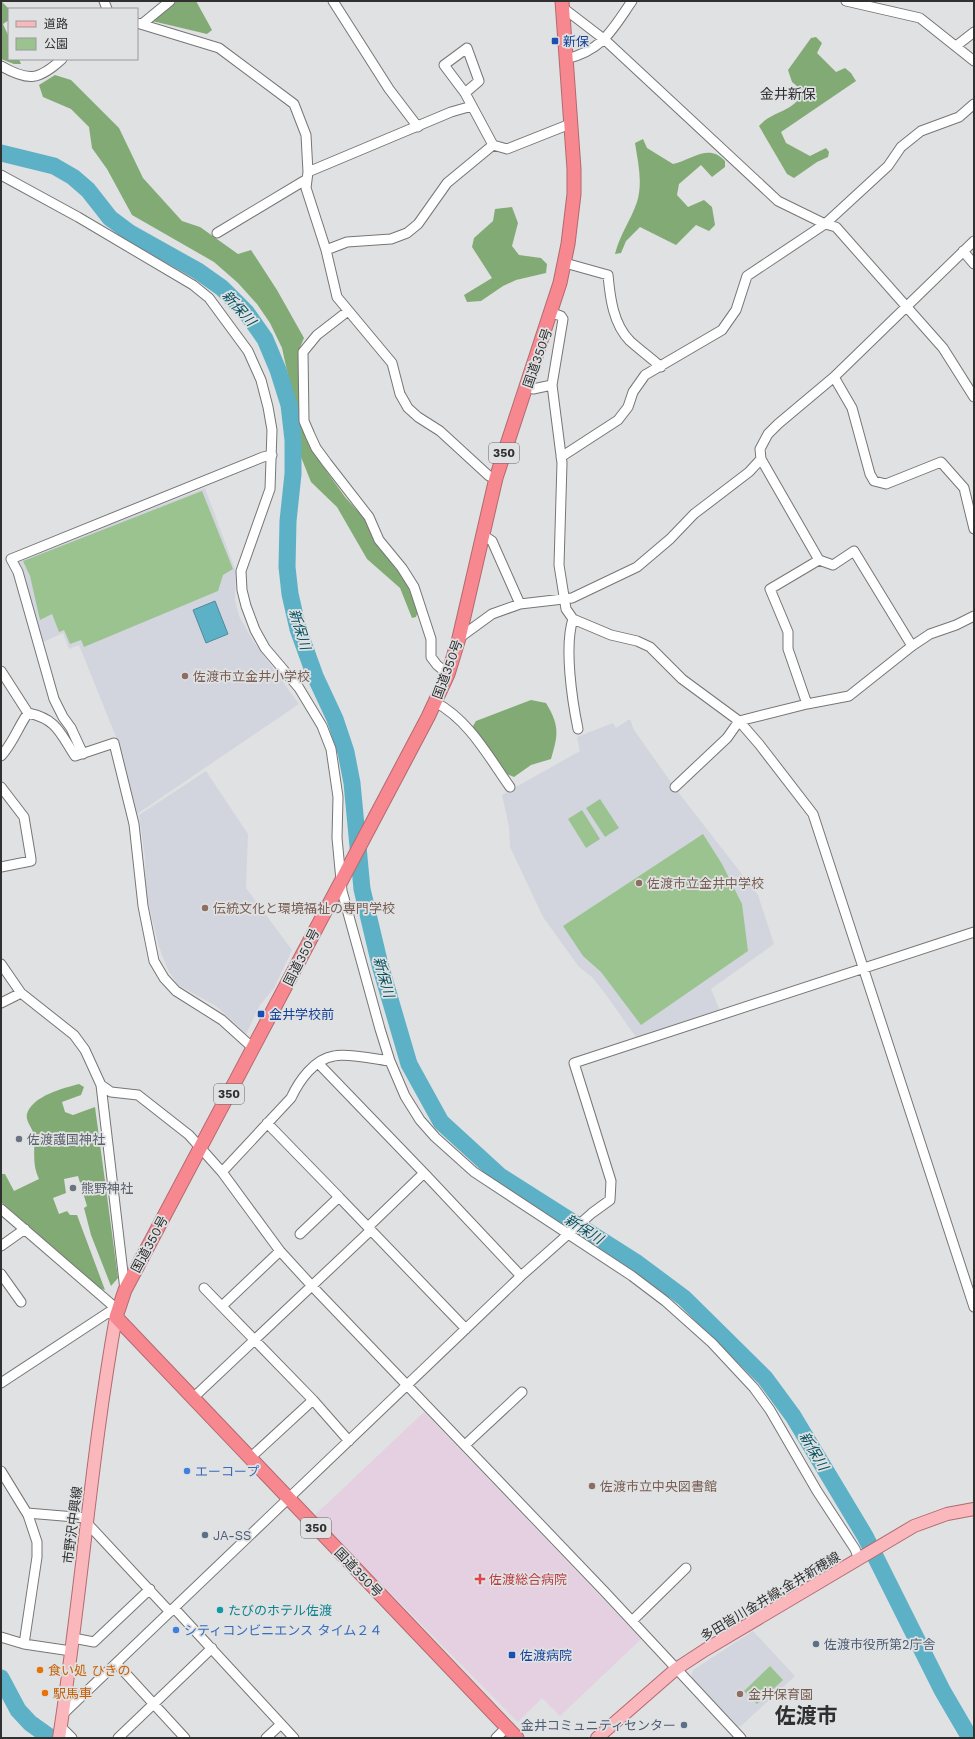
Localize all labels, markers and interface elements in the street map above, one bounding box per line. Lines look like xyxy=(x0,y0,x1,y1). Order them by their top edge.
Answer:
legend xyxy=(8,8,138,60)
text: 道路 xyxy=(44,17,68,31)
place label: 新保 xyxy=(563,34,589,49)
marker: 新保 xyxy=(550,36,560,46)
text: 公園 xyxy=(44,37,68,51)
district label: 金井新保 xyxy=(760,86,816,102)
water label: 新保川 xyxy=(219,287,260,330)
street label: 国道350号 xyxy=(520,326,555,390)
road number: 350 xyxy=(489,443,519,463)
water label: 新保川 xyxy=(286,607,314,653)
street label: 国道350号 xyxy=(430,637,465,701)
place label: 佐渡市立金井小学校 xyxy=(193,669,310,684)
marker: 佐渡市立金井小学校 xyxy=(180,671,190,681)
place label: 佐渡市立金井中学校 xyxy=(647,876,764,891)
marker: 佐渡市立金井中学校 xyxy=(634,878,644,888)
place label: 伝統文化と環境福祉の専門学校 xyxy=(213,901,395,916)
marker: 伝統文化と環境福祉の専門学校 xyxy=(200,903,210,913)
street label: 国道350号 xyxy=(281,926,322,988)
water label: 新保川 xyxy=(371,955,398,1001)
place label: 金井学校前 xyxy=(269,1007,334,1022)
marker: 金井学校前 xyxy=(256,1009,266,1019)
road number: 350 xyxy=(214,1084,244,1104)
place label: 佐渡護国神社 xyxy=(27,1132,105,1147)
marker: 佐渡護国神社 xyxy=(14,1134,24,1144)
place label: 熊野神社 xyxy=(81,1181,133,1196)
marker: 熊野神社 xyxy=(68,1183,78,1193)
water label: 新保川 xyxy=(562,1211,608,1248)
street label: 国道350号 xyxy=(128,1213,171,1275)
water label: 新保川 xyxy=(796,1429,833,1475)
place label: エーコープ xyxy=(195,1464,259,1479)
marker: エーコープ xyxy=(182,1466,192,1476)
place label: 佐渡市立中央図書館 xyxy=(600,1479,717,1494)
marker: 佐渡市立中央図書館 xyxy=(587,1481,597,1491)
street label: 市野沢中興線 xyxy=(60,1485,85,1565)
road number: 350 xyxy=(301,1518,331,1538)
place label: JA-SS xyxy=(213,1528,251,1543)
marker: JA-SS xyxy=(200,1530,210,1540)
street label: 国道350号 xyxy=(332,1545,386,1600)
street label: 多田皆川金井線;金井新穂線 xyxy=(698,1549,843,1644)
place label: 佐渡総合病院 xyxy=(489,1572,567,1587)
marker: 佐渡総合病院 xyxy=(474,1573,486,1585)
place label: たびのホテル佐渡 xyxy=(228,1603,332,1618)
marker: たびのホテル佐渡 xyxy=(215,1605,225,1615)
place label: シティコンビニエンス タイム２４ xyxy=(184,1623,382,1638)
marker: シティコンビニエンス タイム２４ xyxy=(171,1625,181,1635)
place label: 佐渡市役所第2庁舎 xyxy=(824,1637,936,1652)
marker: 佐渡市役所第2庁舎 xyxy=(811,1639,821,1649)
place label: 佐渡病院 xyxy=(520,1648,572,1663)
marker: 佐渡病院 xyxy=(507,1650,517,1660)
place label: 食い処 ひきの xyxy=(48,1663,130,1678)
marker: 食い処 ひきの xyxy=(35,1665,45,1675)
place label: 駅馬車 xyxy=(53,1686,92,1701)
place label: 金井保育園 xyxy=(748,1687,813,1702)
marker: 駅馬車 xyxy=(40,1688,50,1698)
marker: 金井保育園 xyxy=(735,1689,745,1699)
district label: 佐渡市 xyxy=(775,1703,838,1728)
place label: 金井コミュニティセンター xyxy=(521,1718,676,1733)
marker: 金井コミュニティセンター xyxy=(679,1720,689,1730)

